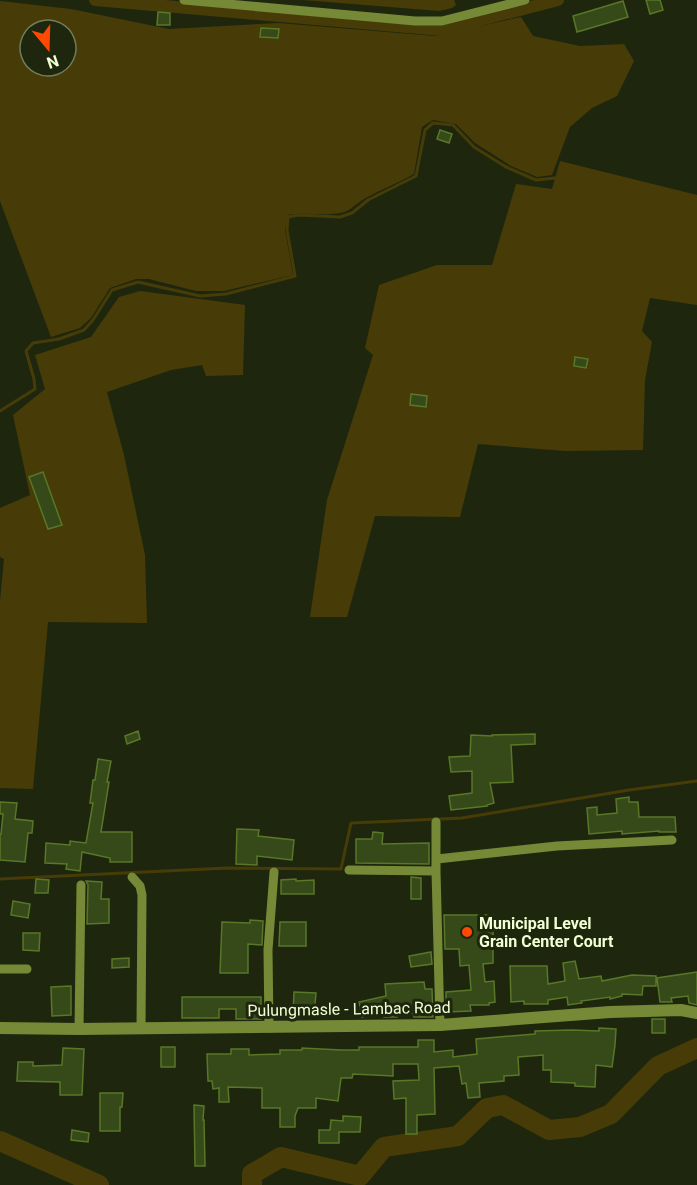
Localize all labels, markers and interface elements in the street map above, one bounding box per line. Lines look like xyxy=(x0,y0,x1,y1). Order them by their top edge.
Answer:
north arrow xyxy=(18,18,78,78)
text: N xyxy=(44,51,61,73)
place label: Municipal Level Grain Center Court xyxy=(479,914,614,951)
marker: Municipal Level Grain Center Court xyxy=(460,925,474,939)
street label: Pulungmasle - Lambac Road xyxy=(247,998,451,1020)

